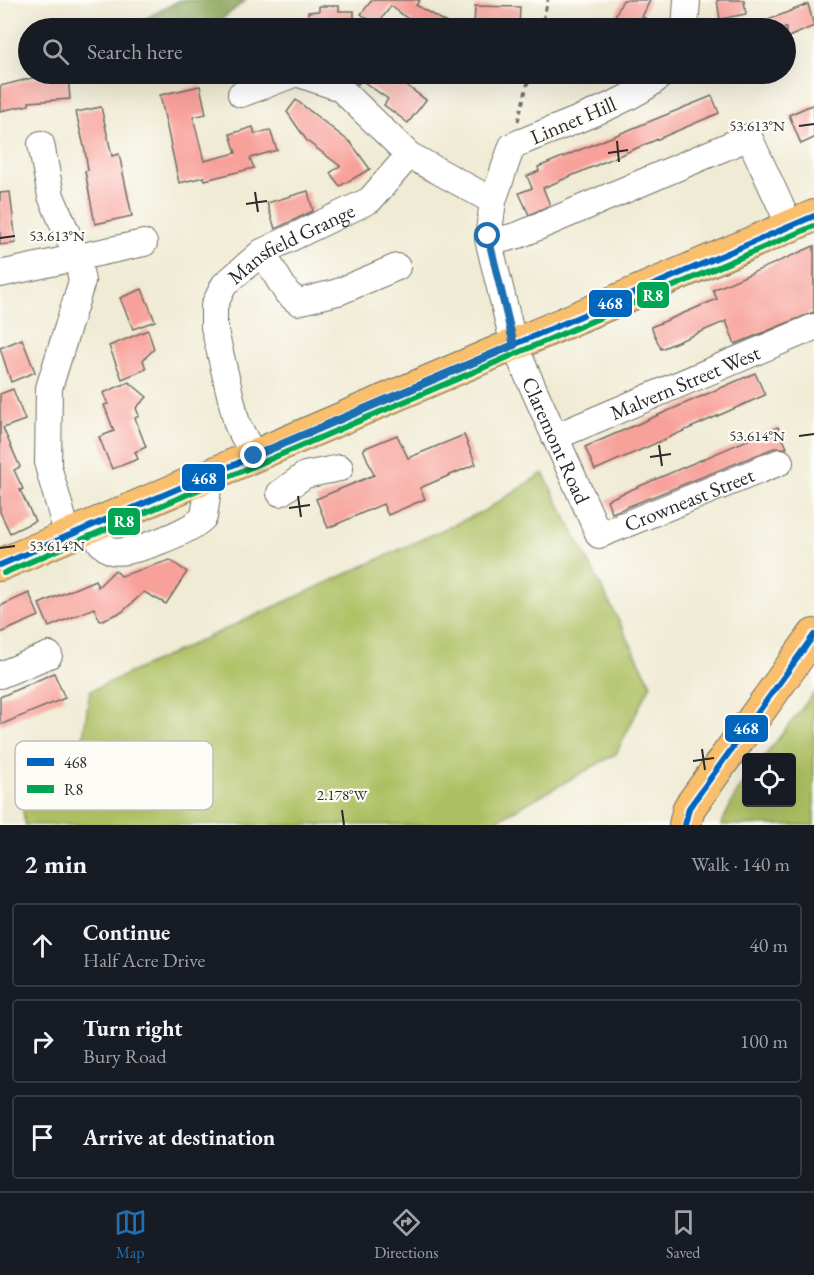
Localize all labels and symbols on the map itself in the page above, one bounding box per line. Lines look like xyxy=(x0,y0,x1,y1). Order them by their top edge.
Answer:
street label: Linnet Hill xyxy=(526,90,620,150)
text: 53.613°N xyxy=(729,116,785,135)
street label: Mansfield Grange xyxy=(221,196,359,290)
route start xyxy=(474,222,500,248)
text: 53.613°N xyxy=(29,226,85,245)
line badge: R8 xyxy=(636,281,670,309)
text: R8 xyxy=(643,285,663,306)
line badge: 468 xyxy=(588,289,633,318)
text: 468 xyxy=(597,293,623,314)
street label: Malvern Street West xyxy=(606,338,764,426)
street label: Claremont Road xyxy=(516,372,597,508)
text: 53.614°N xyxy=(729,426,785,445)
route end xyxy=(240,442,266,468)
street label: Crowneast Street xyxy=(620,460,758,537)
line badge: 468 xyxy=(181,463,226,492)
text: 468 xyxy=(191,468,217,489)
line badge: R8 xyxy=(107,507,141,536)
text: R8 xyxy=(114,511,134,532)
text: 53.614°N xyxy=(29,536,85,555)
line badge: 468 xyxy=(724,714,769,743)
text: 468 xyxy=(733,718,759,739)
legend xyxy=(15,741,213,810)
text: 468 xyxy=(64,752,87,773)
text: R8 xyxy=(64,779,83,800)
text: 2.178°W xyxy=(317,785,367,804)

